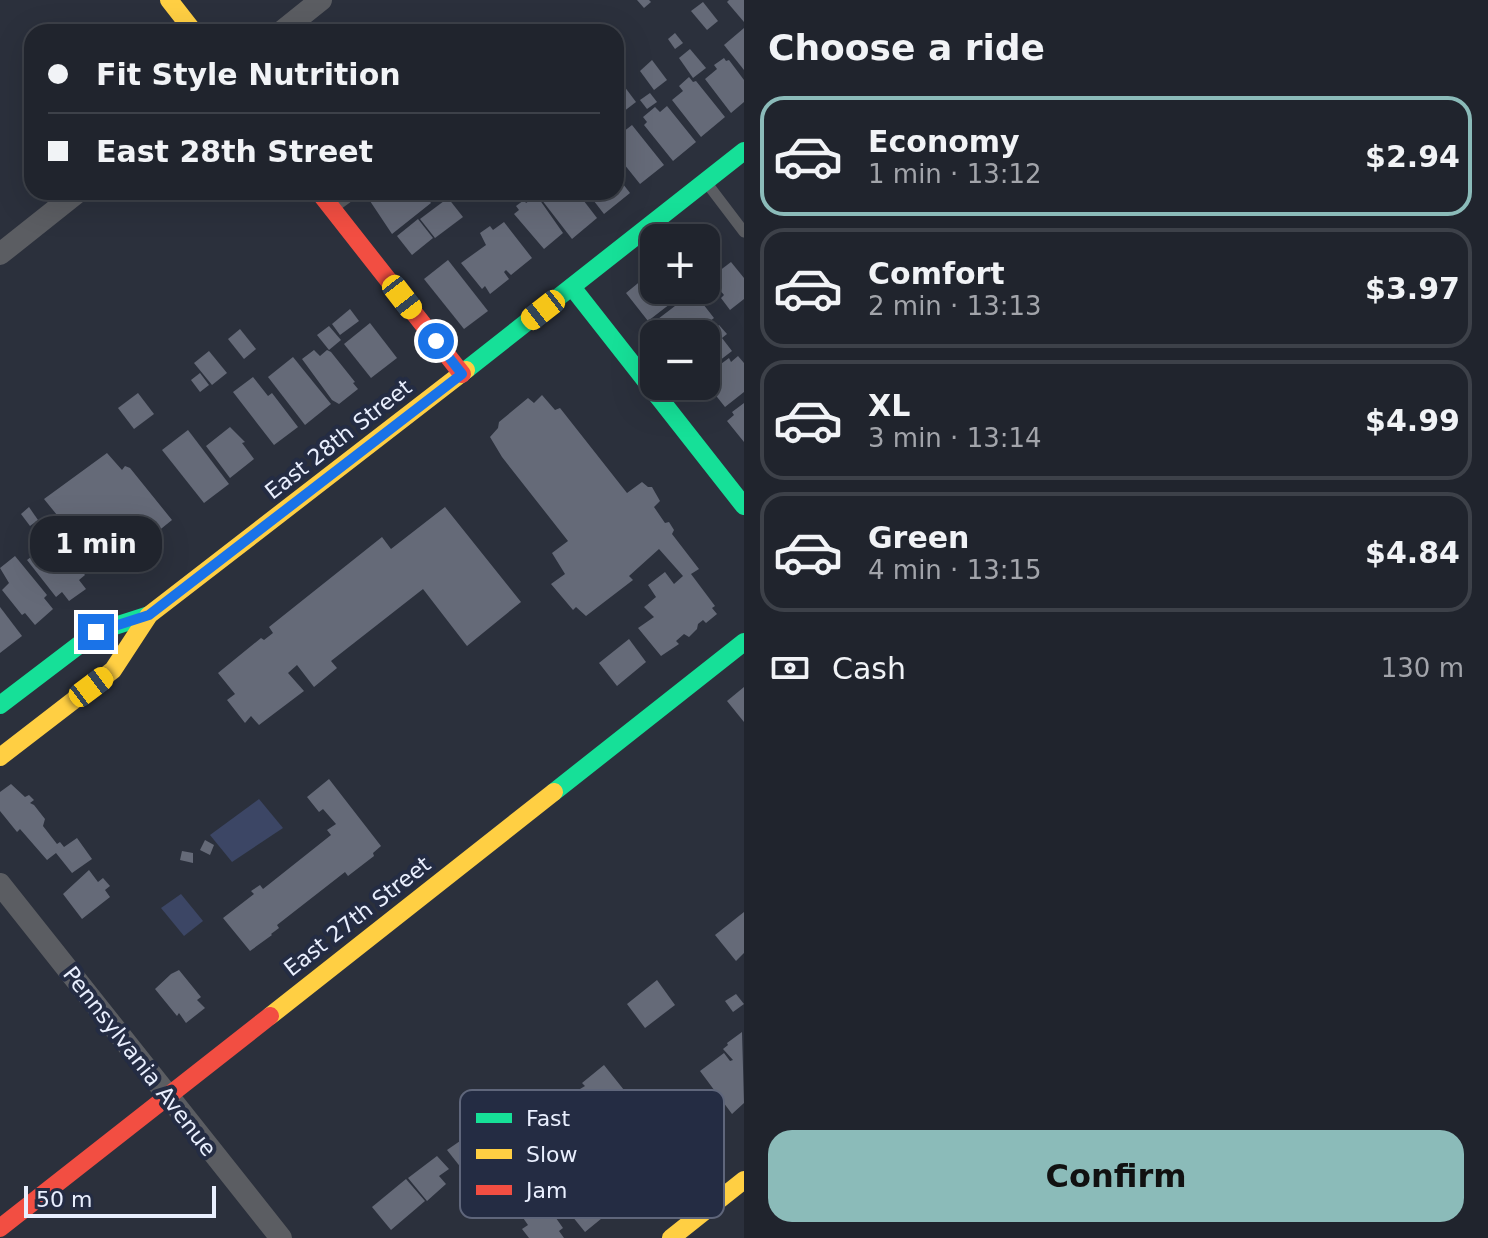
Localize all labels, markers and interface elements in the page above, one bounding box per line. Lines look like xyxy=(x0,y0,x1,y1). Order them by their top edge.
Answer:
text: Choose a ride xyxy=(768,27,1045,68)
text: Fit Style Nutrition xyxy=(96,57,401,92)
icon: car xyxy=(772,120,844,192)
text: Economy xyxy=(868,124,1020,159)
text: East 28th Street xyxy=(96,134,373,169)
text: $2.94 xyxy=(1365,139,1460,174)
text: 1 min · 13:12 xyxy=(868,159,1042,189)
map controls xyxy=(640,224,720,400)
button: + xyxy=(640,224,720,304)
icon: car xyxy=(772,252,844,324)
text: Comfort xyxy=(868,256,1005,291)
car xyxy=(378,271,426,323)
text: $3.97 xyxy=(1365,271,1460,306)
car xyxy=(517,286,569,334)
text: 2 min · 13:13 xyxy=(868,291,1042,321)
button: − xyxy=(640,320,720,400)
route start xyxy=(418,323,454,359)
street label: East 28th Street xyxy=(260,374,417,504)
icon: car xyxy=(772,384,844,456)
text: XL xyxy=(868,388,910,423)
text: $4.99 xyxy=(1365,403,1460,438)
text: 3 min · 13:14 xyxy=(868,423,1042,453)
callout: 1 min xyxy=(30,516,162,572)
icon: car xyxy=(772,516,844,588)
text: Green xyxy=(868,520,969,555)
text: 1 min xyxy=(55,529,137,559)
text: $4.84 xyxy=(1365,535,1460,570)
text: 4 min · 13:15 xyxy=(868,555,1042,585)
route end xyxy=(78,614,114,650)
icon: cash xyxy=(768,646,812,690)
text: Cash xyxy=(832,651,906,686)
text: 130 m xyxy=(1381,653,1464,683)
car xyxy=(65,663,117,711)
street label: East 27th Street xyxy=(279,851,436,981)
street label: Pennsylvania Avenue xyxy=(58,962,221,1161)
legend xyxy=(460,1090,724,1218)
text: Fast xyxy=(526,1106,571,1131)
button: Confirm xyxy=(768,1130,1464,1222)
text: Slow xyxy=(526,1142,578,1167)
text: Jam xyxy=(524,1178,567,1203)
scale bar xyxy=(24,1182,216,1218)
text: 50 m xyxy=(36,1187,92,1212)

